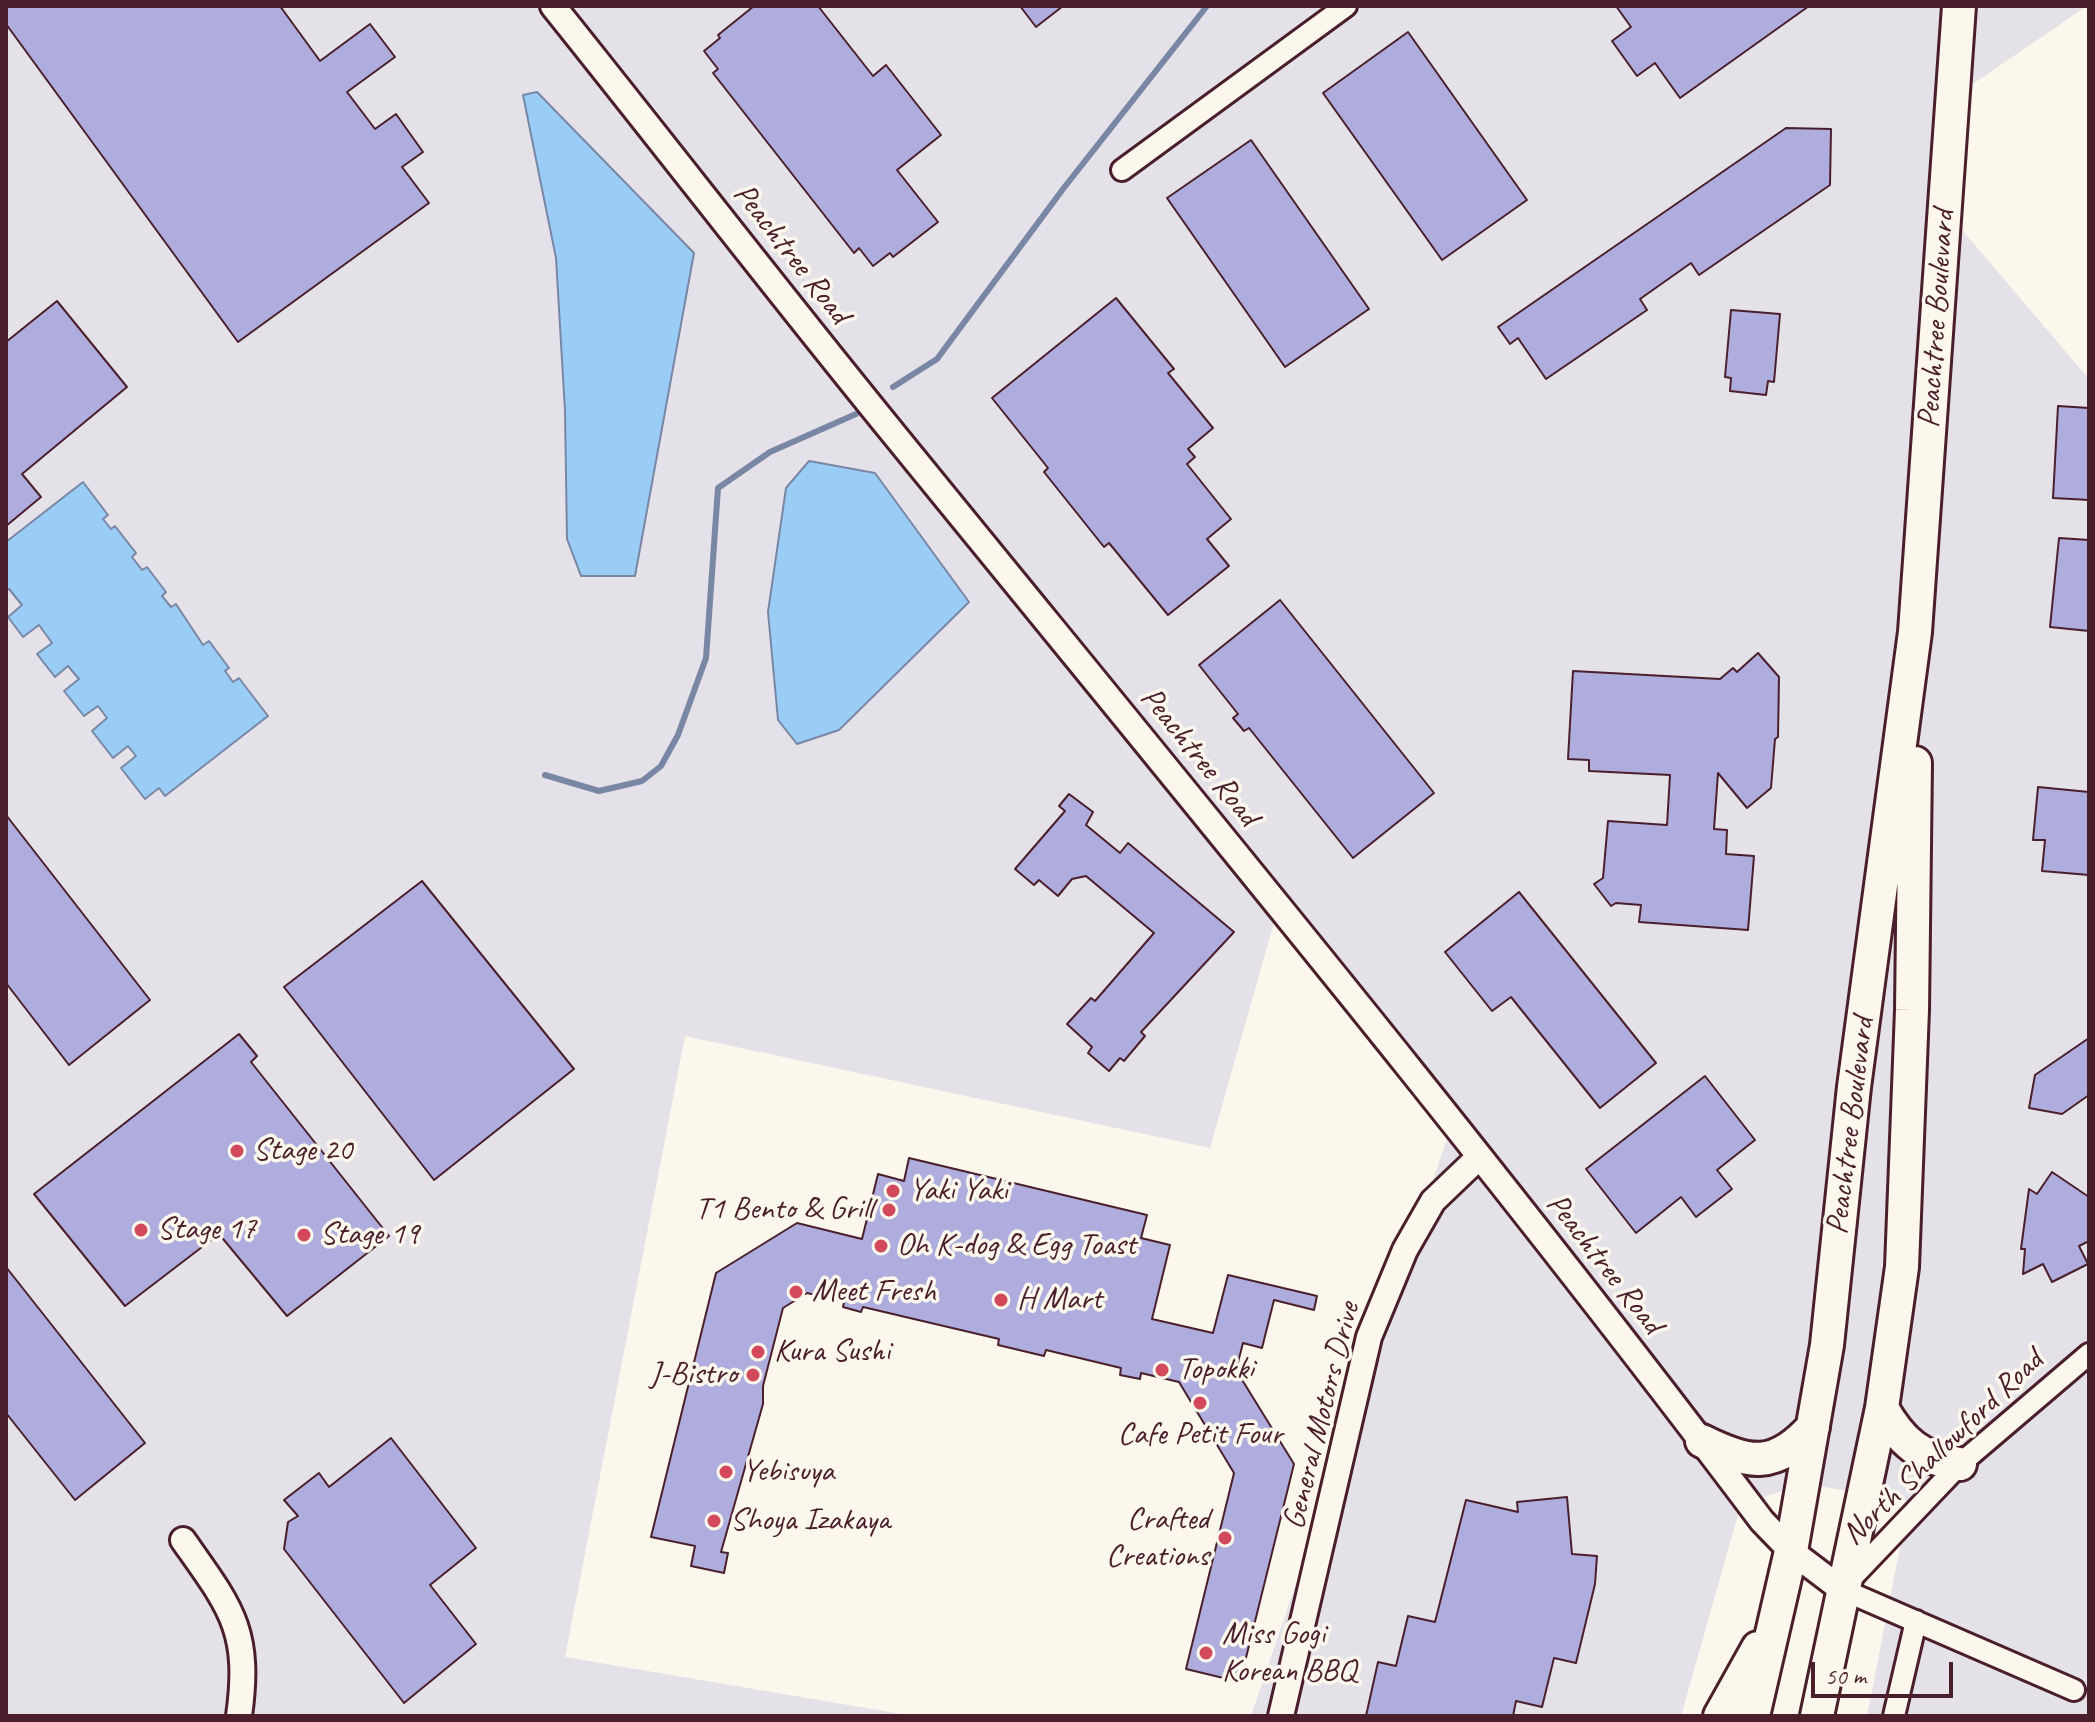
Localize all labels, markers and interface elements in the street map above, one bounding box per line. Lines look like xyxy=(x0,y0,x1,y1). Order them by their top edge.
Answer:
street label: Peachtree Road xyxy=(724,176,858,332)
street label: Peachtree Boulevard xyxy=(1910,209,1964,429)
street label: Peachtree Road xyxy=(1131,680,1267,834)
street label: Peachtree Boulevard xyxy=(1819,1015,1883,1237)
place label: Stage 20 xyxy=(253,1132,352,1170)
marker: Stage 20 xyxy=(228,1142,246,1160)
place label: Yaki Yaki xyxy=(909,1172,1008,1210)
marker: Yaki Yaki xyxy=(884,1182,902,1200)
street label: Peachtree Road xyxy=(1537,1186,1671,1342)
place label: T1 Bento & Grill xyxy=(695,1191,873,1229)
marker: T1 Bento & Grill xyxy=(880,1201,898,1219)
place label: Stage 17 xyxy=(157,1211,256,1249)
place label: Stage 19 xyxy=(320,1216,419,1254)
marker: Stage 17 xyxy=(132,1221,150,1239)
marker: Stage 19 xyxy=(295,1226,313,1244)
place label: Oh K-dog & Egg Toast xyxy=(897,1227,1136,1265)
marker: Oh K-dog & Egg Toast xyxy=(872,1237,890,1255)
place label: Meet Fresh xyxy=(812,1273,936,1311)
place label: H Mart xyxy=(1017,1281,1102,1319)
marker: Meet Fresh xyxy=(787,1283,805,1301)
marker: H Mart xyxy=(992,1291,1010,1309)
street label: General Motors Drive xyxy=(1275,1299,1369,1533)
place label: Kura Sushi xyxy=(774,1333,890,1371)
street label: North Shallowford Road xyxy=(1835,1342,2051,1554)
marker: Kura Sushi xyxy=(749,1343,767,1361)
place label: Topokki xyxy=(1178,1351,1254,1389)
place label: J-Bistro xyxy=(650,1356,737,1394)
marker: Topokki xyxy=(1153,1361,1171,1379)
marker: J-Bistro xyxy=(744,1366,762,1384)
marker: Cafe Petit Four xyxy=(1191,1394,1209,1412)
place label: Cafe Petit Four xyxy=(1118,1416,1282,1454)
place label: Yebisuya xyxy=(742,1453,834,1491)
marker: Yebisuya xyxy=(717,1463,735,1481)
place label: Crafted Creations xyxy=(1106,1501,1209,1576)
place label: Shoya Izakaya xyxy=(730,1502,890,1540)
marker: Shoya Izakaya xyxy=(705,1512,723,1530)
marker: Crafted Creations xyxy=(1216,1529,1234,1547)
place label: Miss Gogi Korean BBQ xyxy=(1222,1616,1355,1691)
marker: Miss Gogi Korean BBQ xyxy=(1197,1644,1215,1662)
scale bar xyxy=(1815,1646,1957,1696)
text: 50 m xyxy=(1825,1661,1866,1691)

